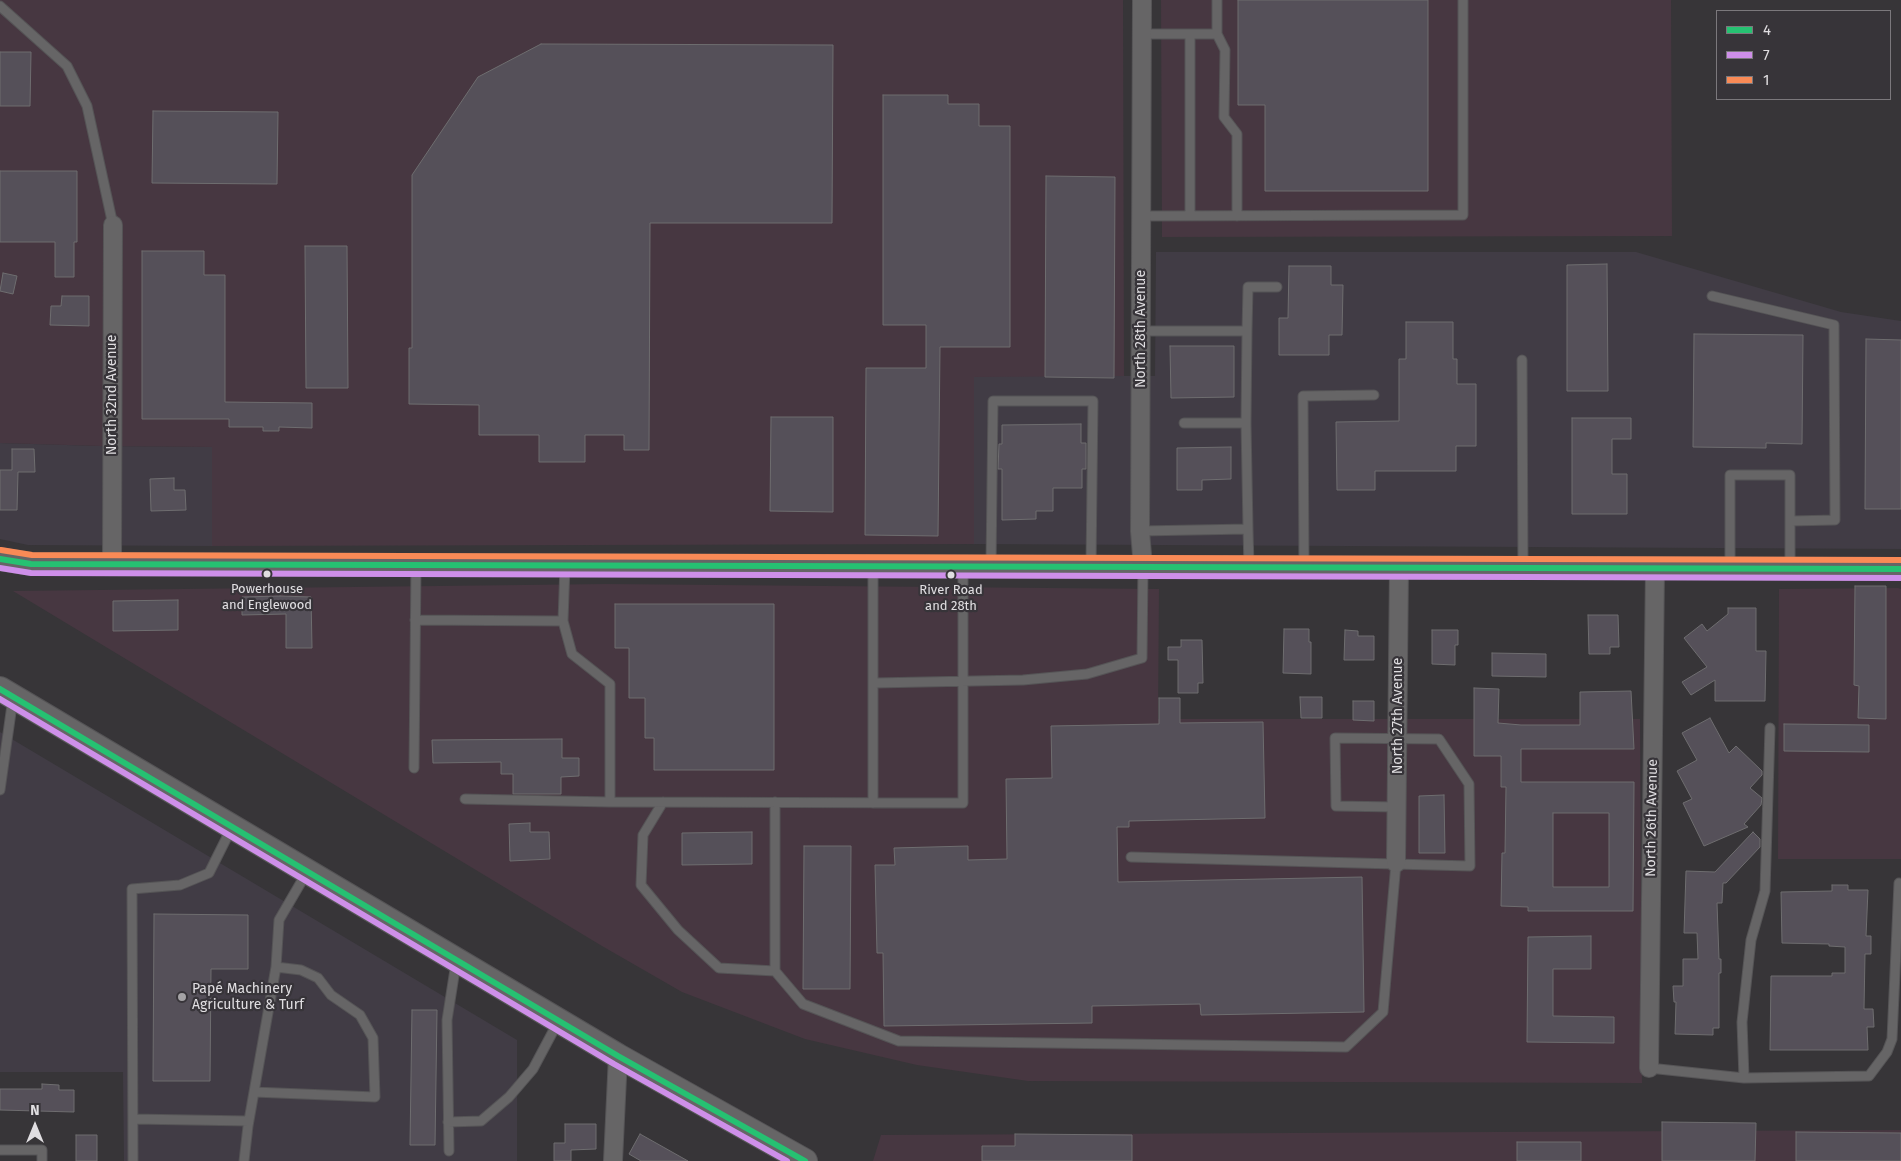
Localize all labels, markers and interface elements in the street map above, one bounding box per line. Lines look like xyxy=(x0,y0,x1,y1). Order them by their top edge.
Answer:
legend xyxy=(1716,10,1891,100)
text: 4 xyxy=(1763,21,1771,39)
text: 7 xyxy=(1763,46,1770,64)
text: 1 xyxy=(1763,71,1770,89)
street label: North 28th Avenue xyxy=(1133,270,1149,388)
street label: North 32nd Avenue xyxy=(104,335,120,455)
marker: Powerhouse and Englewood xyxy=(262,569,272,579)
marker: River Road and 28th xyxy=(946,570,956,580)
place label: Powerhouse and Englewood xyxy=(222,581,312,612)
place label: River Road and 28th xyxy=(919,582,983,613)
street label: North 27th Avenue xyxy=(1390,658,1406,774)
street label: North 26th Avenue xyxy=(1643,759,1661,877)
place label: Papé Machinery Agriculture & Turf xyxy=(192,981,304,1014)
marker: Papé Machinery Agriculture & Turf xyxy=(176,991,188,1003)
north arrow xyxy=(10,1101,60,1151)
text: N xyxy=(30,1102,40,1119)

